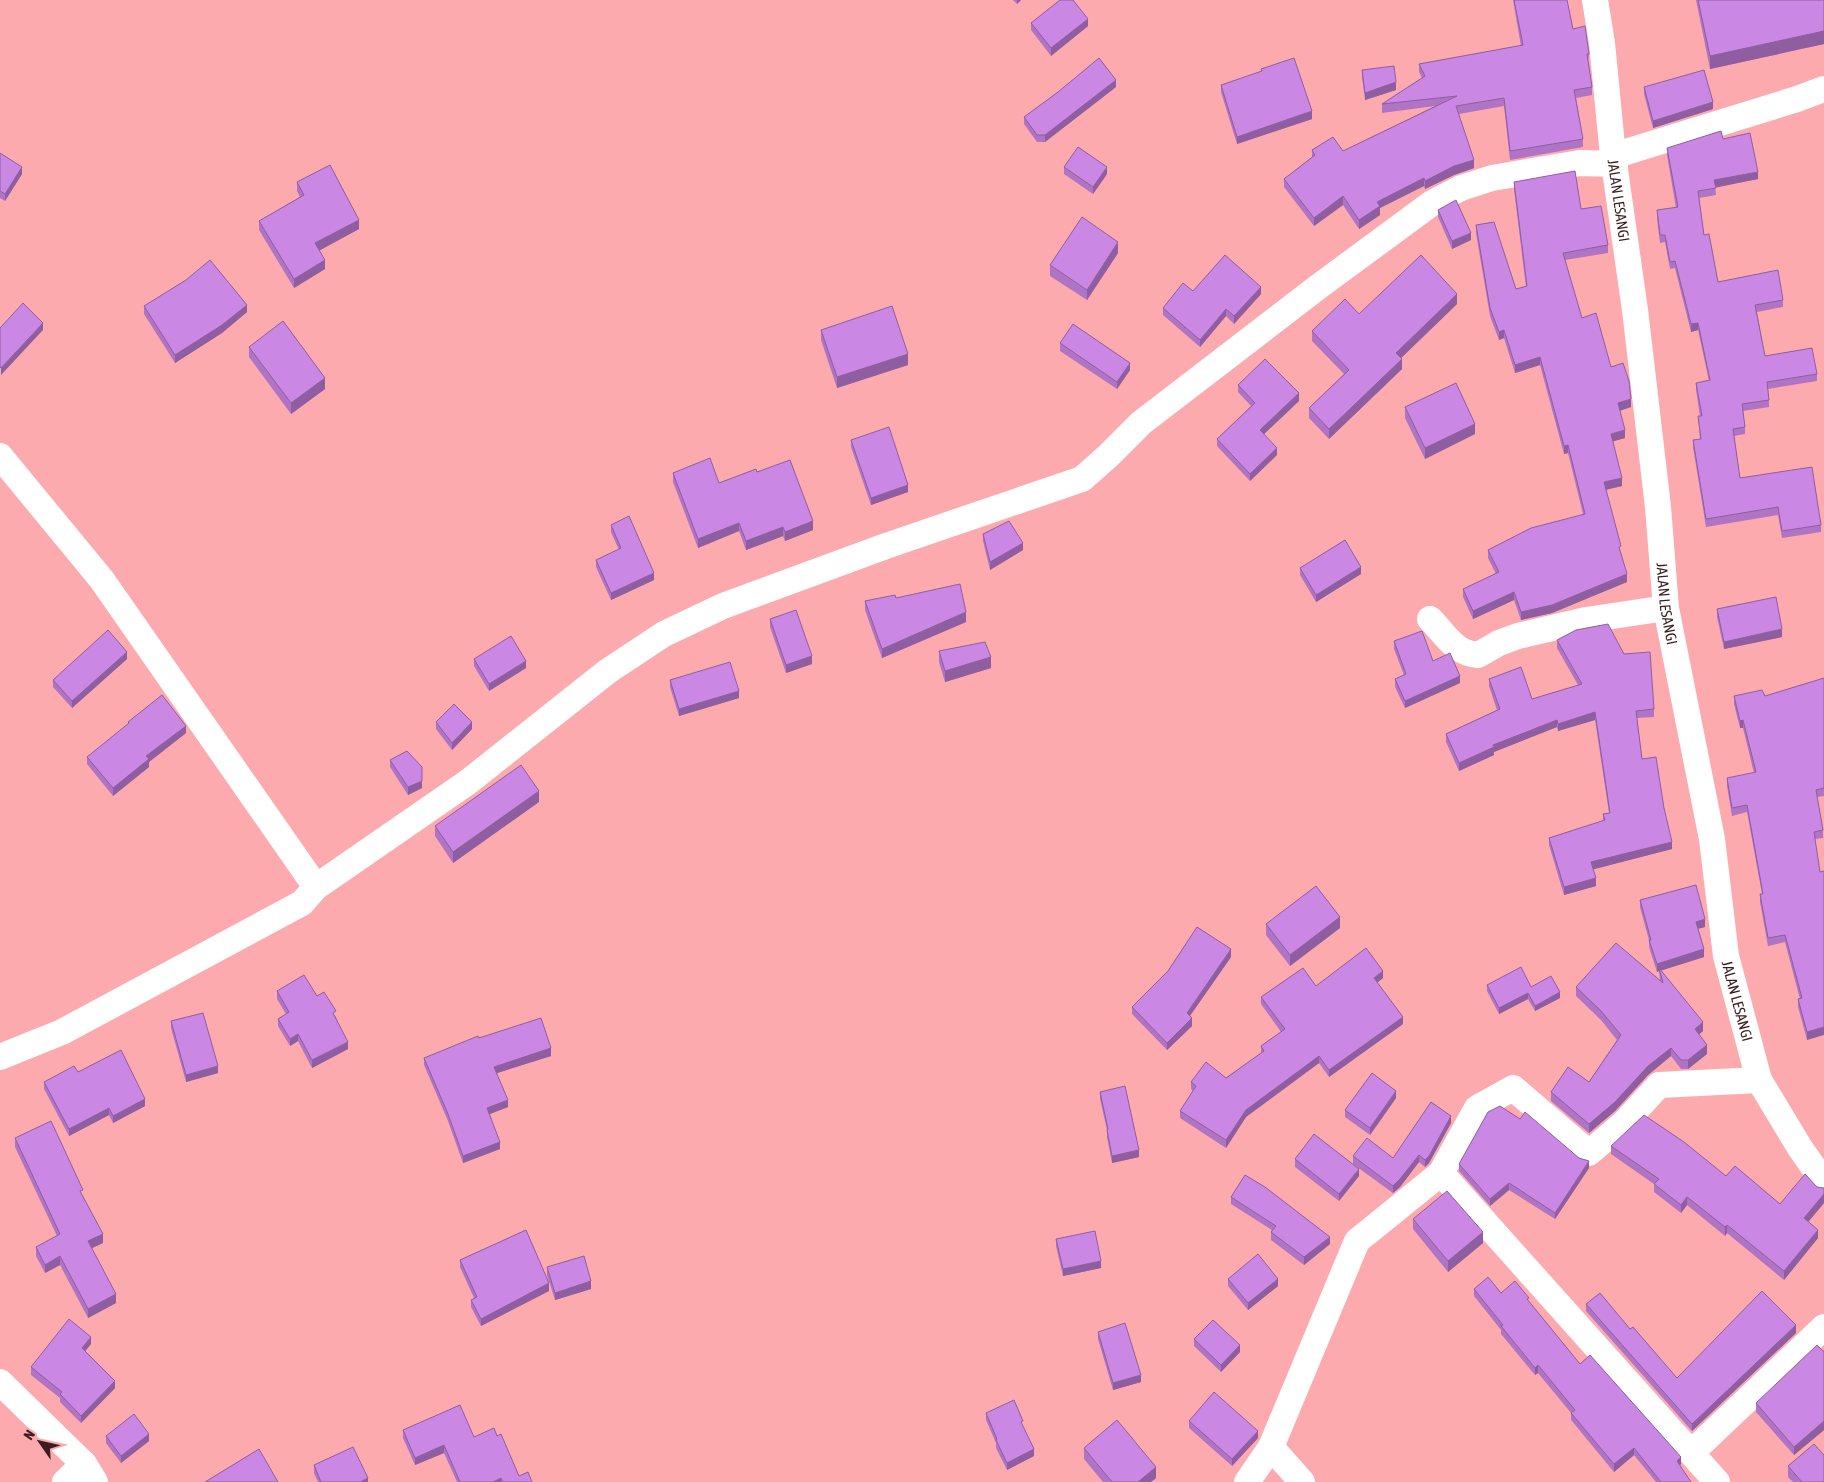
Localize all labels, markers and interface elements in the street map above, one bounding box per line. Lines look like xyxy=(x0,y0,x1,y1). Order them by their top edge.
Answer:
street label: JALAN LESANGI xyxy=(1605,158,1634,243)
street label: JALAN LESANGI xyxy=(1654,562,1682,646)
street label: JALAN LESANGI xyxy=(1719,959,1757,1043)
north arrow xyxy=(15,1417,65,1467)
text: N xyxy=(20,1427,38,1443)

